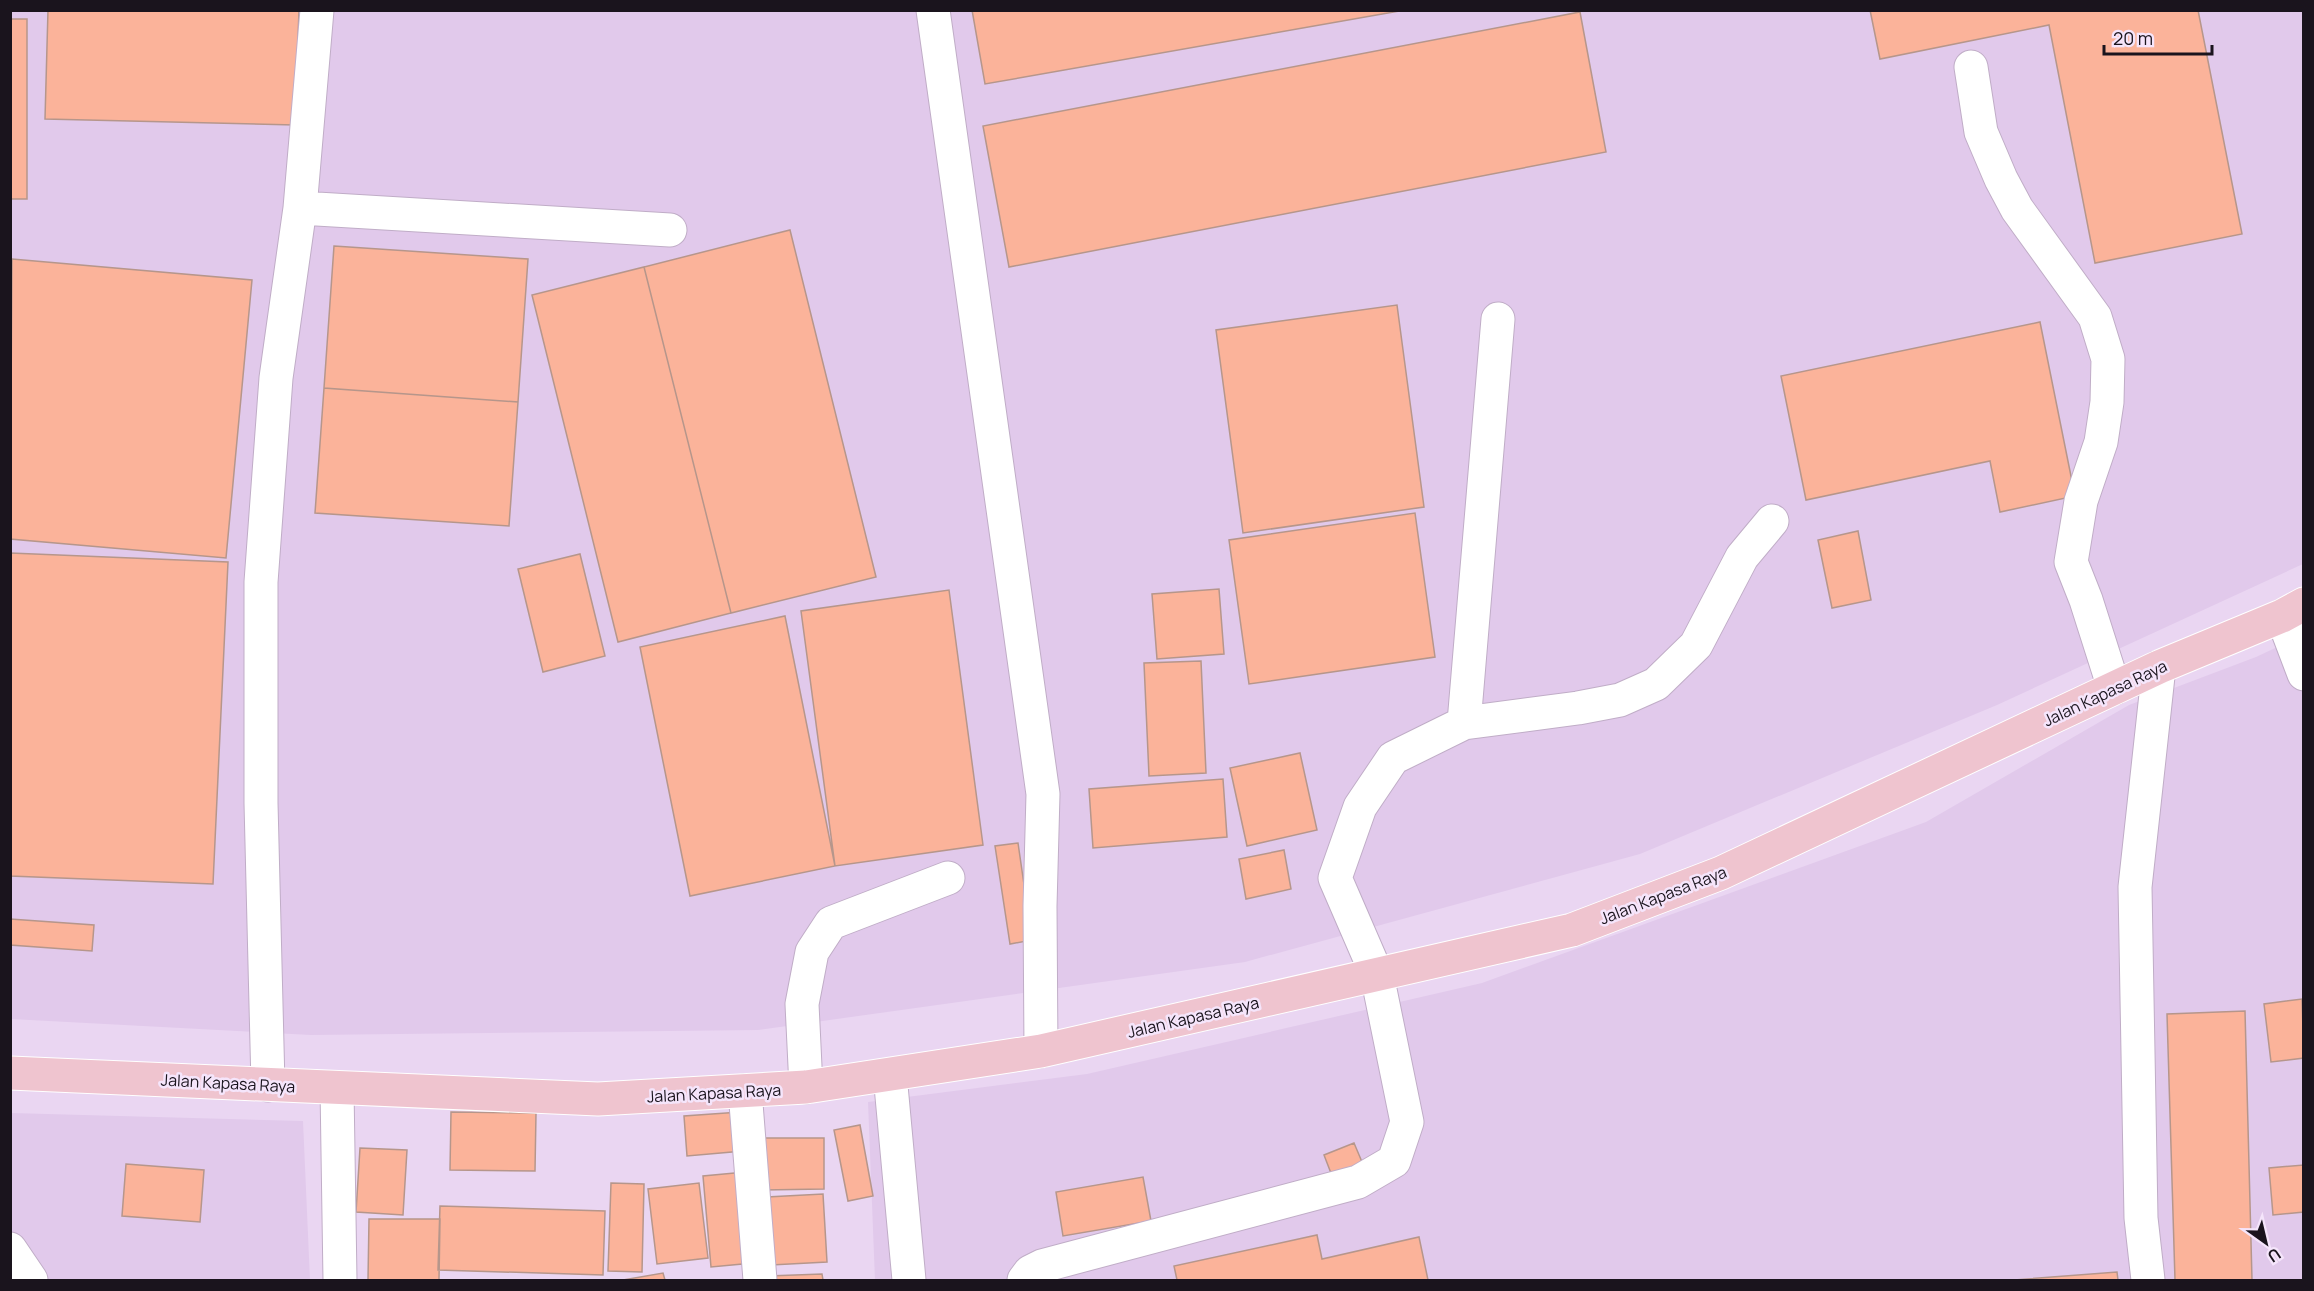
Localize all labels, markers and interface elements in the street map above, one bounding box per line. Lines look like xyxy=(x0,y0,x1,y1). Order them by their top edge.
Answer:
scale bar xyxy=(2104,18,2212,56)
text: 20 m xyxy=(2113,26,2153,50)
street label: Jalan Kapasa Raya xyxy=(2039,655,2171,731)
street label: Jalan Kapasa Raya xyxy=(1596,861,1730,929)
street label: Jalan Kapasa Raya xyxy=(1125,991,1261,1043)
street label: Jalan Kapasa Raya xyxy=(160,1068,296,1098)
street label: Jalan Kapasa Raya xyxy=(646,1078,782,1108)
north arrow xyxy=(2236,1213,2296,1273)
text: U xyxy=(2263,1243,2285,1268)

